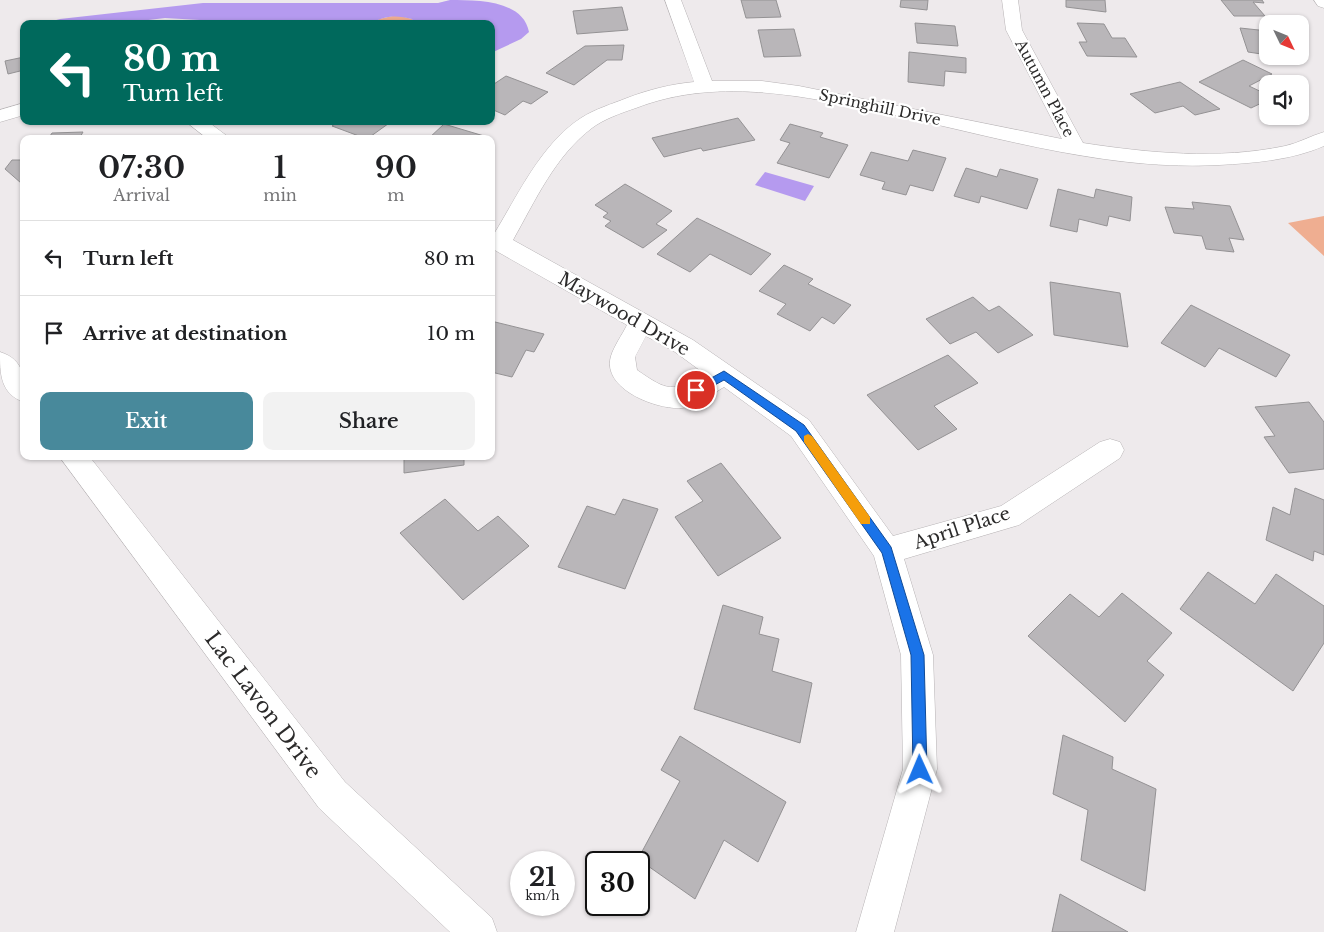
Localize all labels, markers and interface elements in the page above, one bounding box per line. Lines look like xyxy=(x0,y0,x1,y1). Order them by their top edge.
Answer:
north arrow xyxy=(1259,15,1309,65)
map controls xyxy=(1259,15,1309,125)
street label: Autumn Place xyxy=(1011,35,1079,140)
text: 80 m xyxy=(123,37,220,80)
icon: left xyxy=(40,40,105,105)
button: sound xyxy=(1259,75,1309,125)
text: Turn left xyxy=(123,80,223,107)
street label: Springhill Drive xyxy=(818,85,942,129)
text: 07:30 xyxy=(98,149,185,186)
text: 1 xyxy=(273,149,287,186)
text: 90 xyxy=(375,149,417,186)
text: Arrival xyxy=(113,185,170,205)
text: min xyxy=(263,185,297,205)
text: m xyxy=(387,185,405,205)
icon: left xyxy=(40,244,68,272)
text: Turn left xyxy=(83,247,174,270)
text: 80 m xyxy=(424,247,475,270)
street label: Maywood Drive xyxy=(554,267,694,361)
icon: arrive xyxy=(40,319,68,347)
text: Arrive at destination xyxy=(83,322,287,345)
text: 10 m xyxy=(427,322,475,345)
pin xyxy=(675,369,717,411)
icon: arrive xyxy=(682,376,710,404)
button: Exit xyxy=(40,392,253,450)
button: Share xyxy=(263,392,475,450)
street label: April Place xyxy=(910,502,1013,554)
street label: Lac Lavon Drive xyxy=(199,626,327,784)
position arrow xyxy=(893,743,945,795)
speed limit sign: 30 xyxy=(585,851,650,916)
text: 21 xyxy=(529,862,556,893)
text: km/h xyxy=(525,888,560,903)

